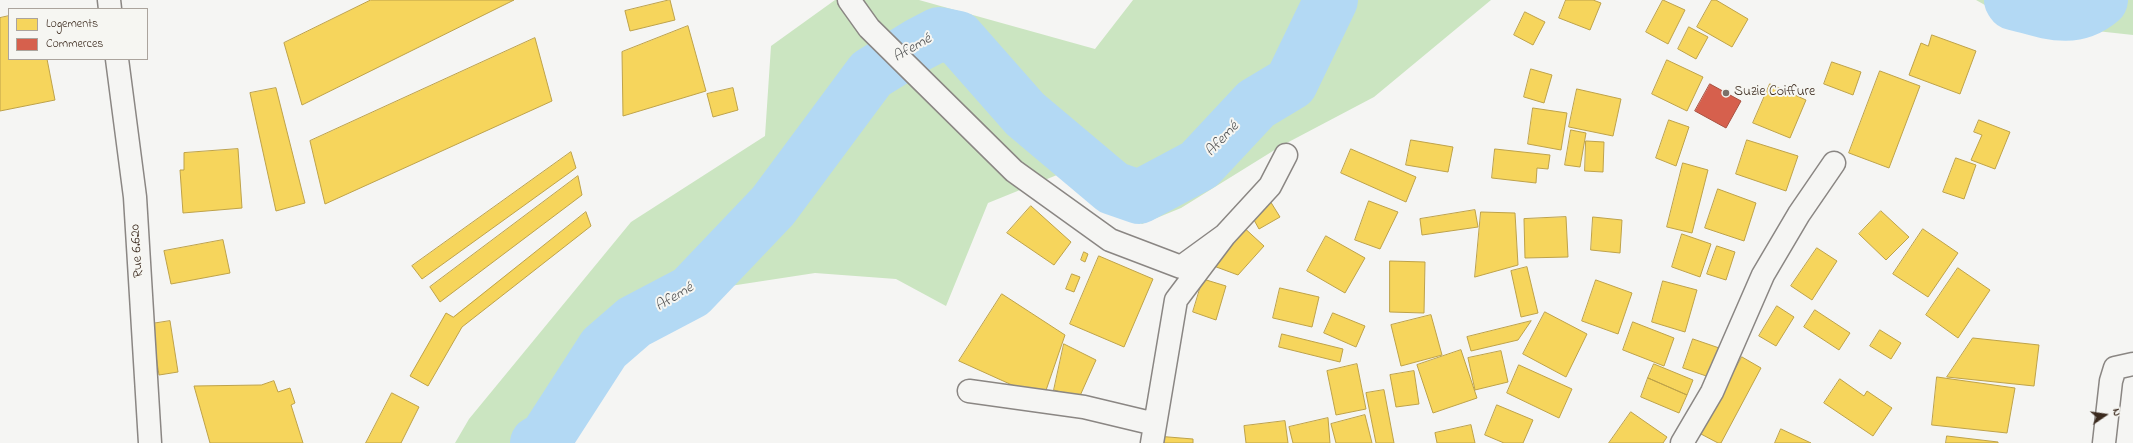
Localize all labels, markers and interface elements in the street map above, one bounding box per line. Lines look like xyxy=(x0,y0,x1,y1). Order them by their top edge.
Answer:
legend xyxy=(8,8,148,60)
text: Logements xyxy=(46,15,98,33)
water label: Afemé xyxy=(891,31,935,67)
text: Commerces xyxy=(46,35,103,53)
place label: Suzie Coiffure xyxy=(1734,85,1815,101)
marker: Suzie Coiffure xyxy=(1721,88,1731,98)
water label: Afemé xyxy=(1202,119,1244,161)
street label: Rue 6.620 xyxy=(128,224,148,278)
water label: Afemé xyxy=(653,280,697,316)
north arrow xyxy=(2085,395,2125,435)
text: N xyxy=(2108,407,2125,418)

